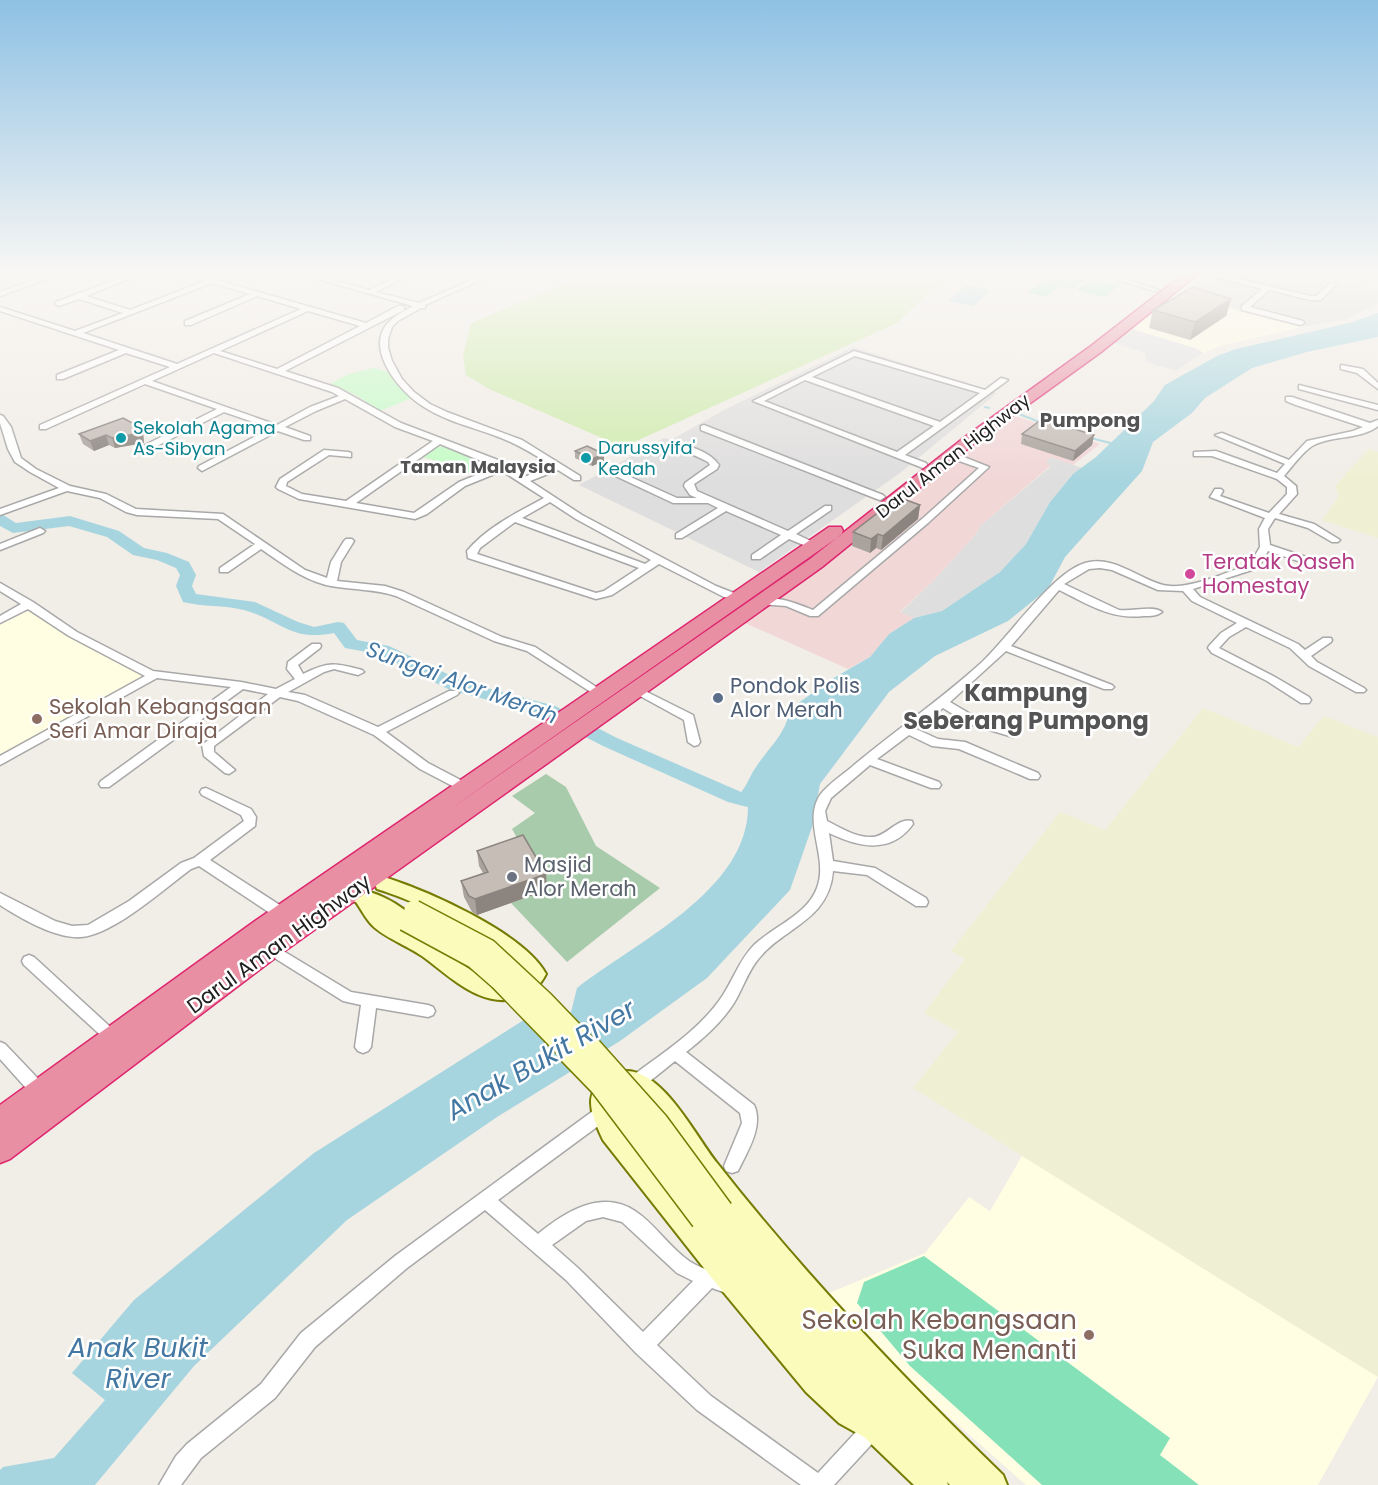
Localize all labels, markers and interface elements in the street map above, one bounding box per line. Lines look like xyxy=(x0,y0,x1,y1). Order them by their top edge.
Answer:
street label: Darul Aman Highway xyxy=(870,388,1035,524)
district label: Pumpong xyxy=(1040,406,1140,434)
place label: Sekolah Agama As-Sibyan xyxy=(133,415,276,461)
marker: Sekolah Agama As-Sibyan xyxy=(114,431,128,445)
place label: Darussyifa' Kedah xyxy=(598,435,696,481)
marker: Darussyifa' Kedah xyxy=(579,451,593,465)
district label: Taman Malaysia xyxy=(400,454,556,479)
place label: Teratak Qaseh Homestay xyxy=(1202,547,1355,600)
marker: Teratak Qaseh Homestay xyxy=(1183,567,1197,581)
water label: Sungai Alor Merah xyxy=(362,633,562,731)
place label: Pondok Polis Alor Merah xyxy=(730,671,860,724)
district label: Kampung Seberang Pumpong xyxy=(903,676,1149,737)
marker: Pondok Polis Alor Merah xyxy=(711,691,725,705)
place label: Sekolah Kebangsaan Seri Amar Diraja xyxy=(49,692,271,745)
marker: Sekolah Kebangsaan Seri Amar Diraja xyxy=(30,712,44,726)
place label: Masjid Alor Merah xyxy=(524,850,637,903)
street label: Darul Aman Highway xyxy=(181,867,377,1020)
marker: Masjid Alor Merah xyxy=(505,870,519,884)
water label: Anak Bukit River xyxy=(438,990,643,1129)
place label: Sekolah Kebangsaan Suka Menanti xyxy=(802,1302,1077,1368)
marker: Sekolah Kebangsaan Suka Menanti xyxy=(1082,1328,1096,1342)
water label: Anak Bukit River xyxy=(67,1329,209,1397)

